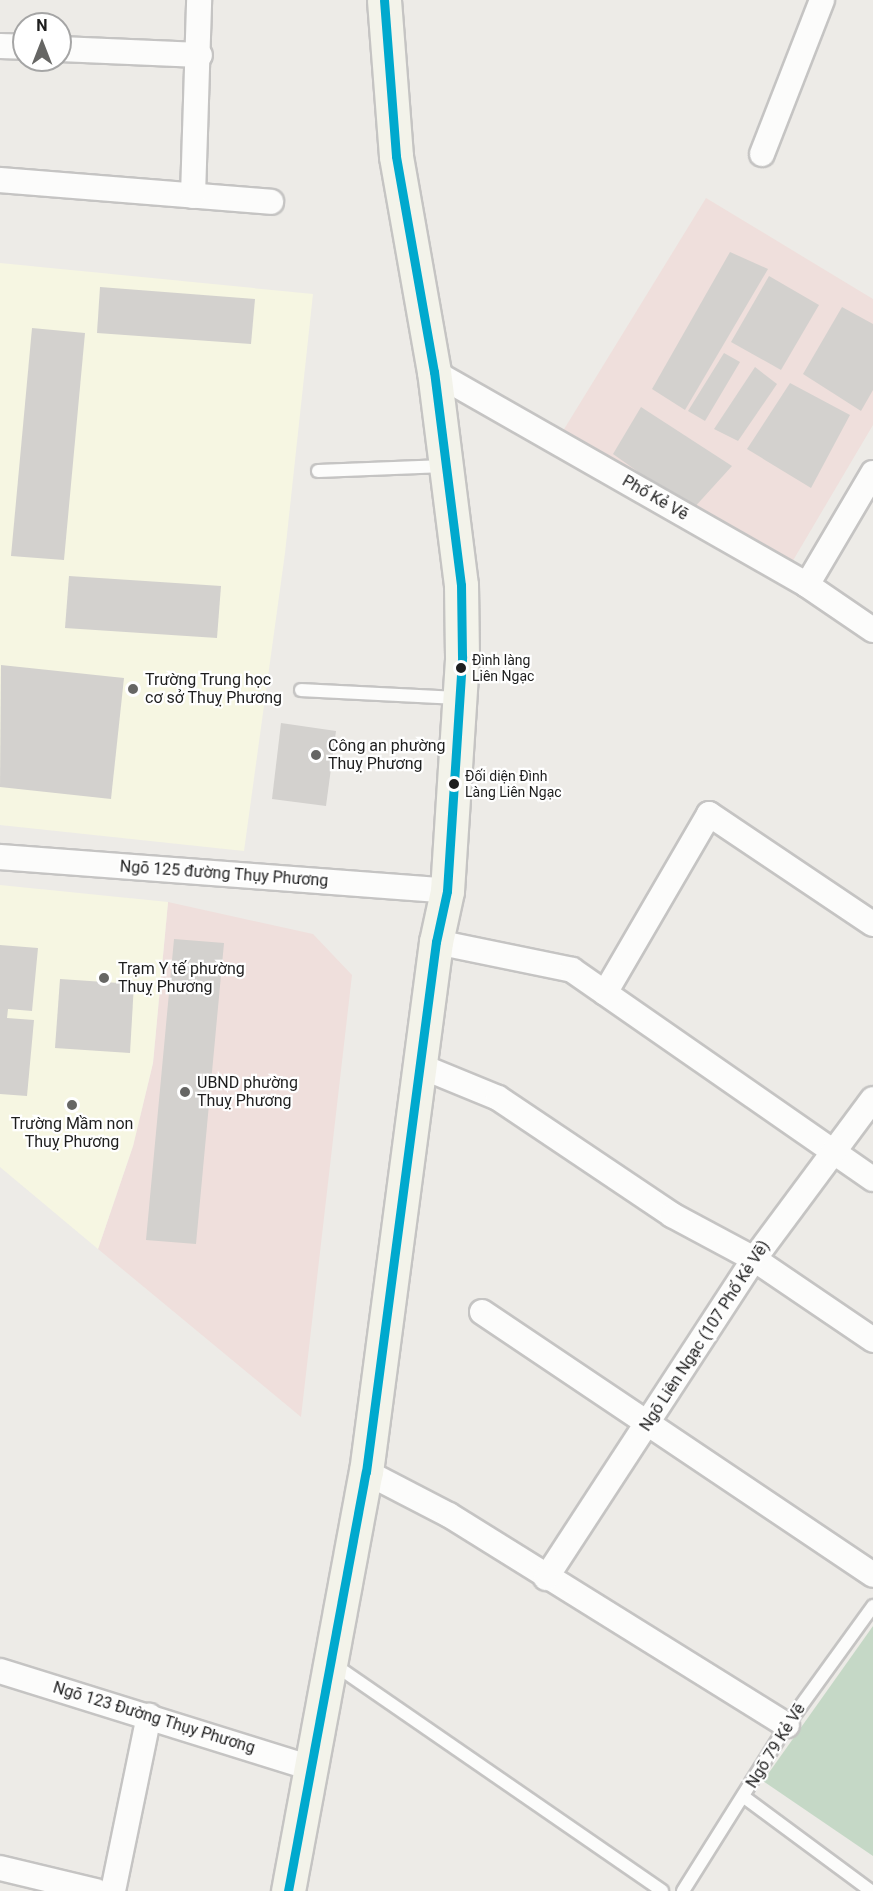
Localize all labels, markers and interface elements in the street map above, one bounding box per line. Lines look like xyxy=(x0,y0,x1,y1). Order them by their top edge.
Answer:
north arrow xyxy=(12,12,72,72)
text: N xyxy=(36,16,48,35)
street label: Phố Kẻ Vẽ xyxy=(619,472,691,524)
place label: Đình làng Liên Ngạc xyxy=(472,652,534,684)
marker: Đình làng Liên Ngạc xyxy=(455,662,467,674)
place label: Trường Trung học cơ sở Thuỵ Phương xyxy=(145,670,282,708)
marker: Trường Trung học cơ sở Thuỵ Phương xyxy=(126,682,140,696)
place label: Công an phường Thuỵ Phương xyxy=(328,736,446,774)
marker: Công an phường Thuỵ Phương xyxy=(309,748,323,762)
place label: Đối diện Đình Làng Liên Ngạc xyxy=(465,768,562,801)
marker: Đối diện Đình Làng Liên Ngạc xyxy=(448,778,460,790)
street label: Ngõ 125 đường Thụy Phương xyxy=(119,857,329,891)
place label: Trạm Y tế phường Thuỵ Phương xyxy=(118,959,245,997)
marker: Trạm Y tế phường Thuỵ Phương xyxy=(95,969,113,987)
place label: UBND phường Thuỵ Phương xyxy=(197,1073,298,1111)
marker: UBND phường Thuỵ Phương xyxy=(178,1085,192,1099)
marker: Trường Mầm non Thuỵ Phương xyxy=(65,1098,79,1112)
place label: Trường Mầm non Thuỵ Phương xyxy=(11,1114,133,1152)
street label: Ngõ Liên Ngạc (107 Phố Kẻ Vẽ) xyxy=(636,1237,774,1435)
street label: Ngõ 123 Đường Thụy Phương xyxy=(51,1678,257,1758)
street label: Ngõ 79 Kẻ Vẽ xyxy=(742,1700,810,1792)

